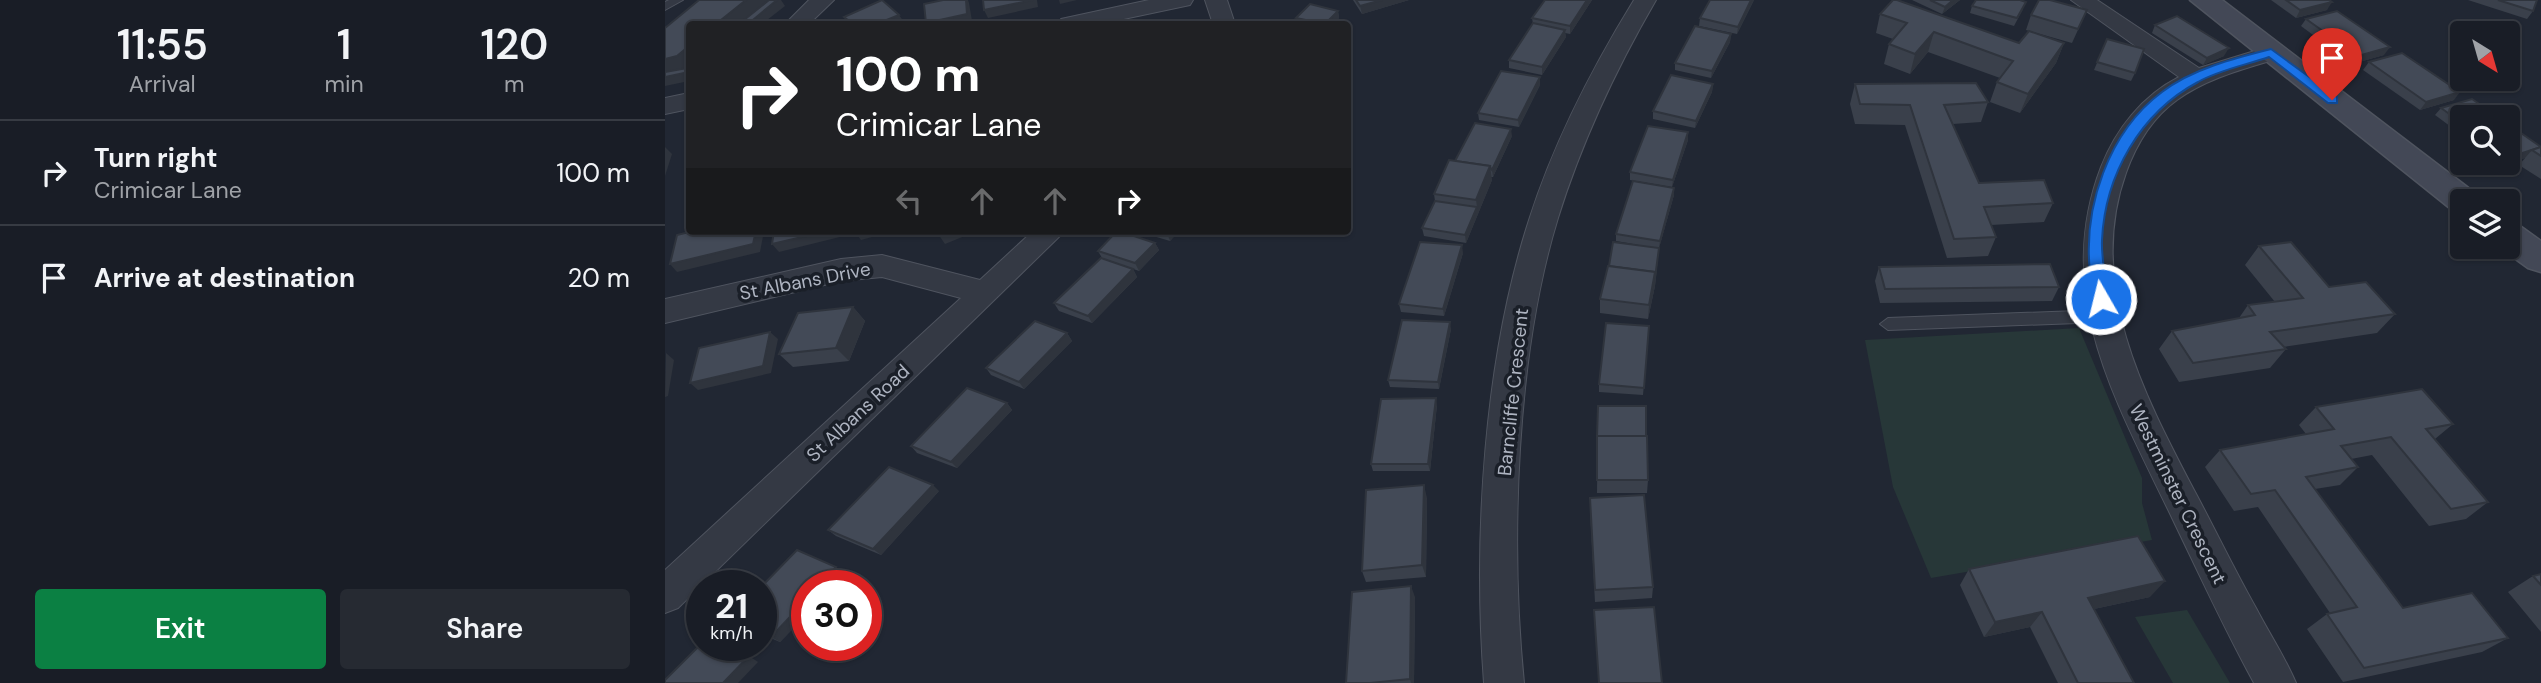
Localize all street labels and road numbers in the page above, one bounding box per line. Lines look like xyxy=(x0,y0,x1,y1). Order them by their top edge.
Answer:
street label: St Albans Drive xyxy=(737,256,873,306)
street label: Barncliffe Crescent xyxy=(1492,307,1534,477)
street label: St Albans Road xyxy=(801,359,915,467)
street label: Westminster Crescent xyxy=(2124,400,2232,588)

